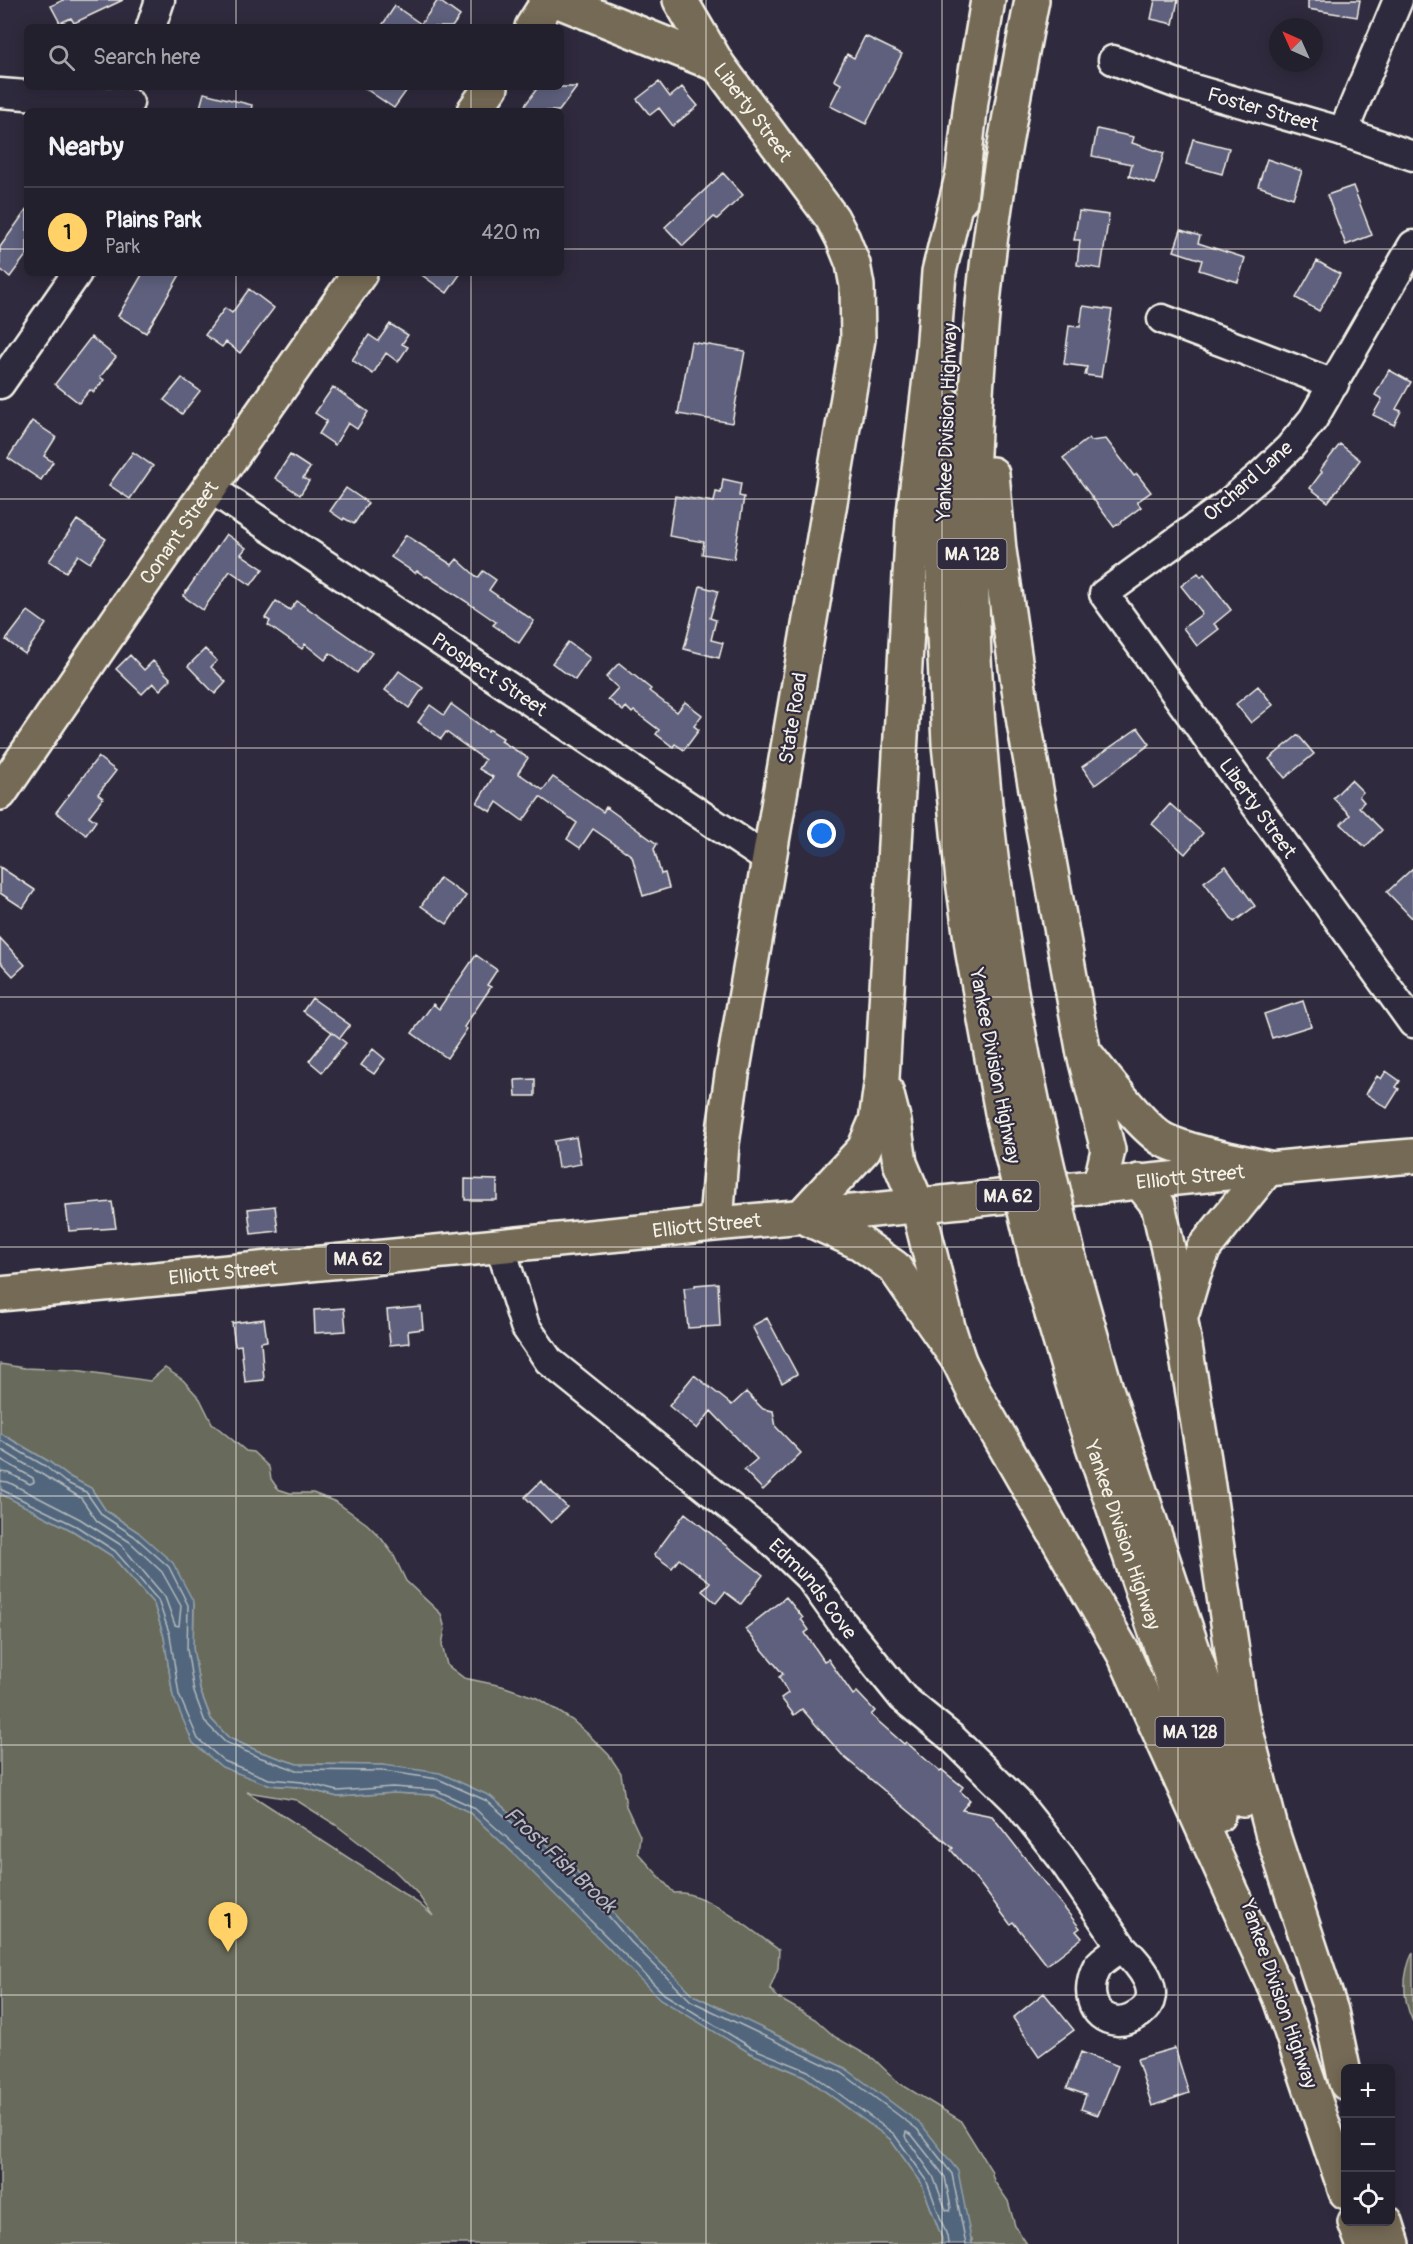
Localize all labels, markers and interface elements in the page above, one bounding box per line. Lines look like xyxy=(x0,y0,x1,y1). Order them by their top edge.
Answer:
north arrow xyxy=(1269,18,1323,72)
search box xyxy=(24,24,564,90)
icon: search xyxy=(45,41,78,74)
text: Search here xyxy=(93,43,200,71)
street label: Liberty Street xyxy=(708,58,799,167)
street label: Foster Street xyxy=(1205,81,1322,137)
text: Nearby xyxy=(48,131,124,163)
text: Plains Park xyxy=(105,206,201,234)
text: 1 xyxy=(64,220,71,245)
text: 420 m xyxy=(481,220,540,245)
text: Park xyxy=(105,234,140,259)
street label: Yankee Division Highway xyxy=(931,322,963,523)
street label: Orchard Lane xyxy=(1198,435,1298,527)
street label: Conant Street xyxy=(134,475,224,589)
road number: MA 128 xyxy=(938,539,1006,569)
street label: Prospect Street xyxy=(427,627,553,722)
street label: State Road xyxy=(773,671,813,765)
street label: Liberty Street xyxy=(1214,753,1303,863)
your location xyxy=(807,819,836,848)
street label: Yankee Division Highway xyxy=(964,965,1026,1166)
street label: Elliott Street xyxy=(1135,1159,1247,1195)
road number: MA 62 xyxy=(976,1181,1040,1211)
street label: Elliott Street xyxy=(651,1207,763,1243)
road number: MA 62 xyxy=(326,1244,389,1274)
street label: Elliott Street xyxy=(168,1255,279,1290)
street label: Yankee Division Highway xyxy=(1079,1436,1167,1633)
street label: Edmunds Cove xyxy=(764,1533,863,1644)
road number: MA 128 xyxy=(1156,1717,1224,1747)
water label: Frost Fish Brook xyxy=(498,1801,623,1920)
street label: Yankee Division Highway xyxy=(1235,1895,1323,2092)
pin: 1 xyxy=(208,1902,248,1952)
map controls xyxy=(1341,2064,1395,2226)
button: + xyxy=(1341,2064,1395,2118)
button: − xyxy=(1341,2118,1395,2172)
button: locate xyxy=(1341,2172,1395,2226)

